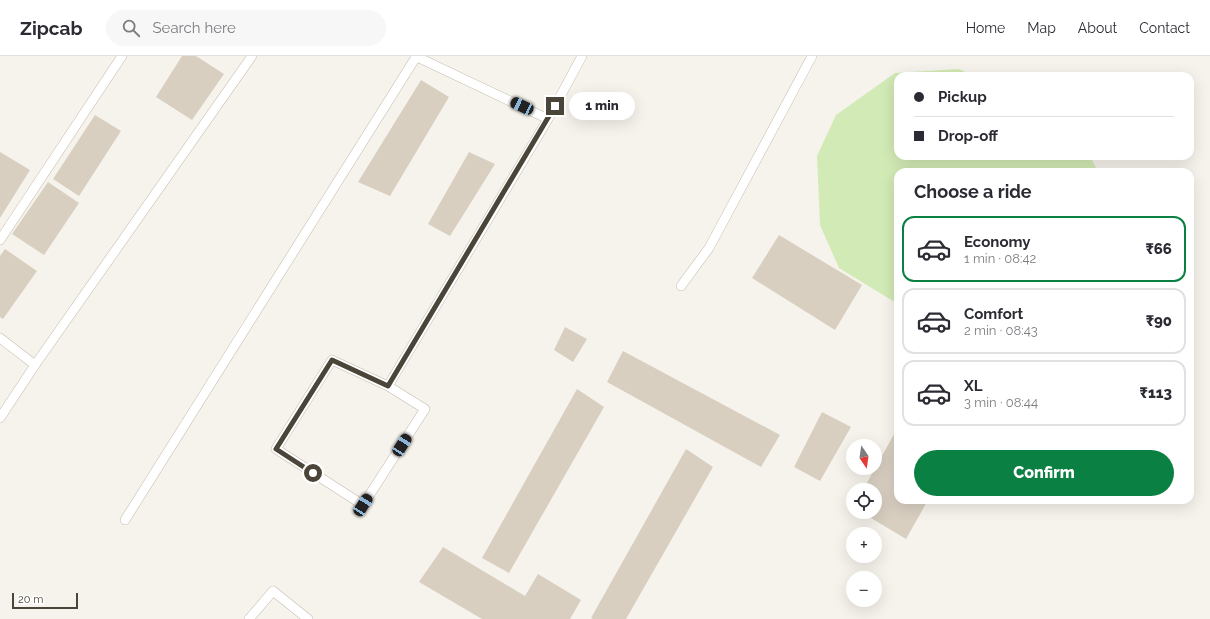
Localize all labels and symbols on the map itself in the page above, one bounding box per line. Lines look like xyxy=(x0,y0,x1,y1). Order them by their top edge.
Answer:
callout: 1 min xyxy=(569,92,635,120)
car xyxy=(509,95,535,117)
route end xyxy=(546,97,564,115)
car xyxy=(390,432,414,458)
north arrow xyxy=(846,439,882,475)
route start xyxy=(304,464,322,482)
car xyxy=(351,492,375,518)
scale bar xyxy=(12,591,78,610)

